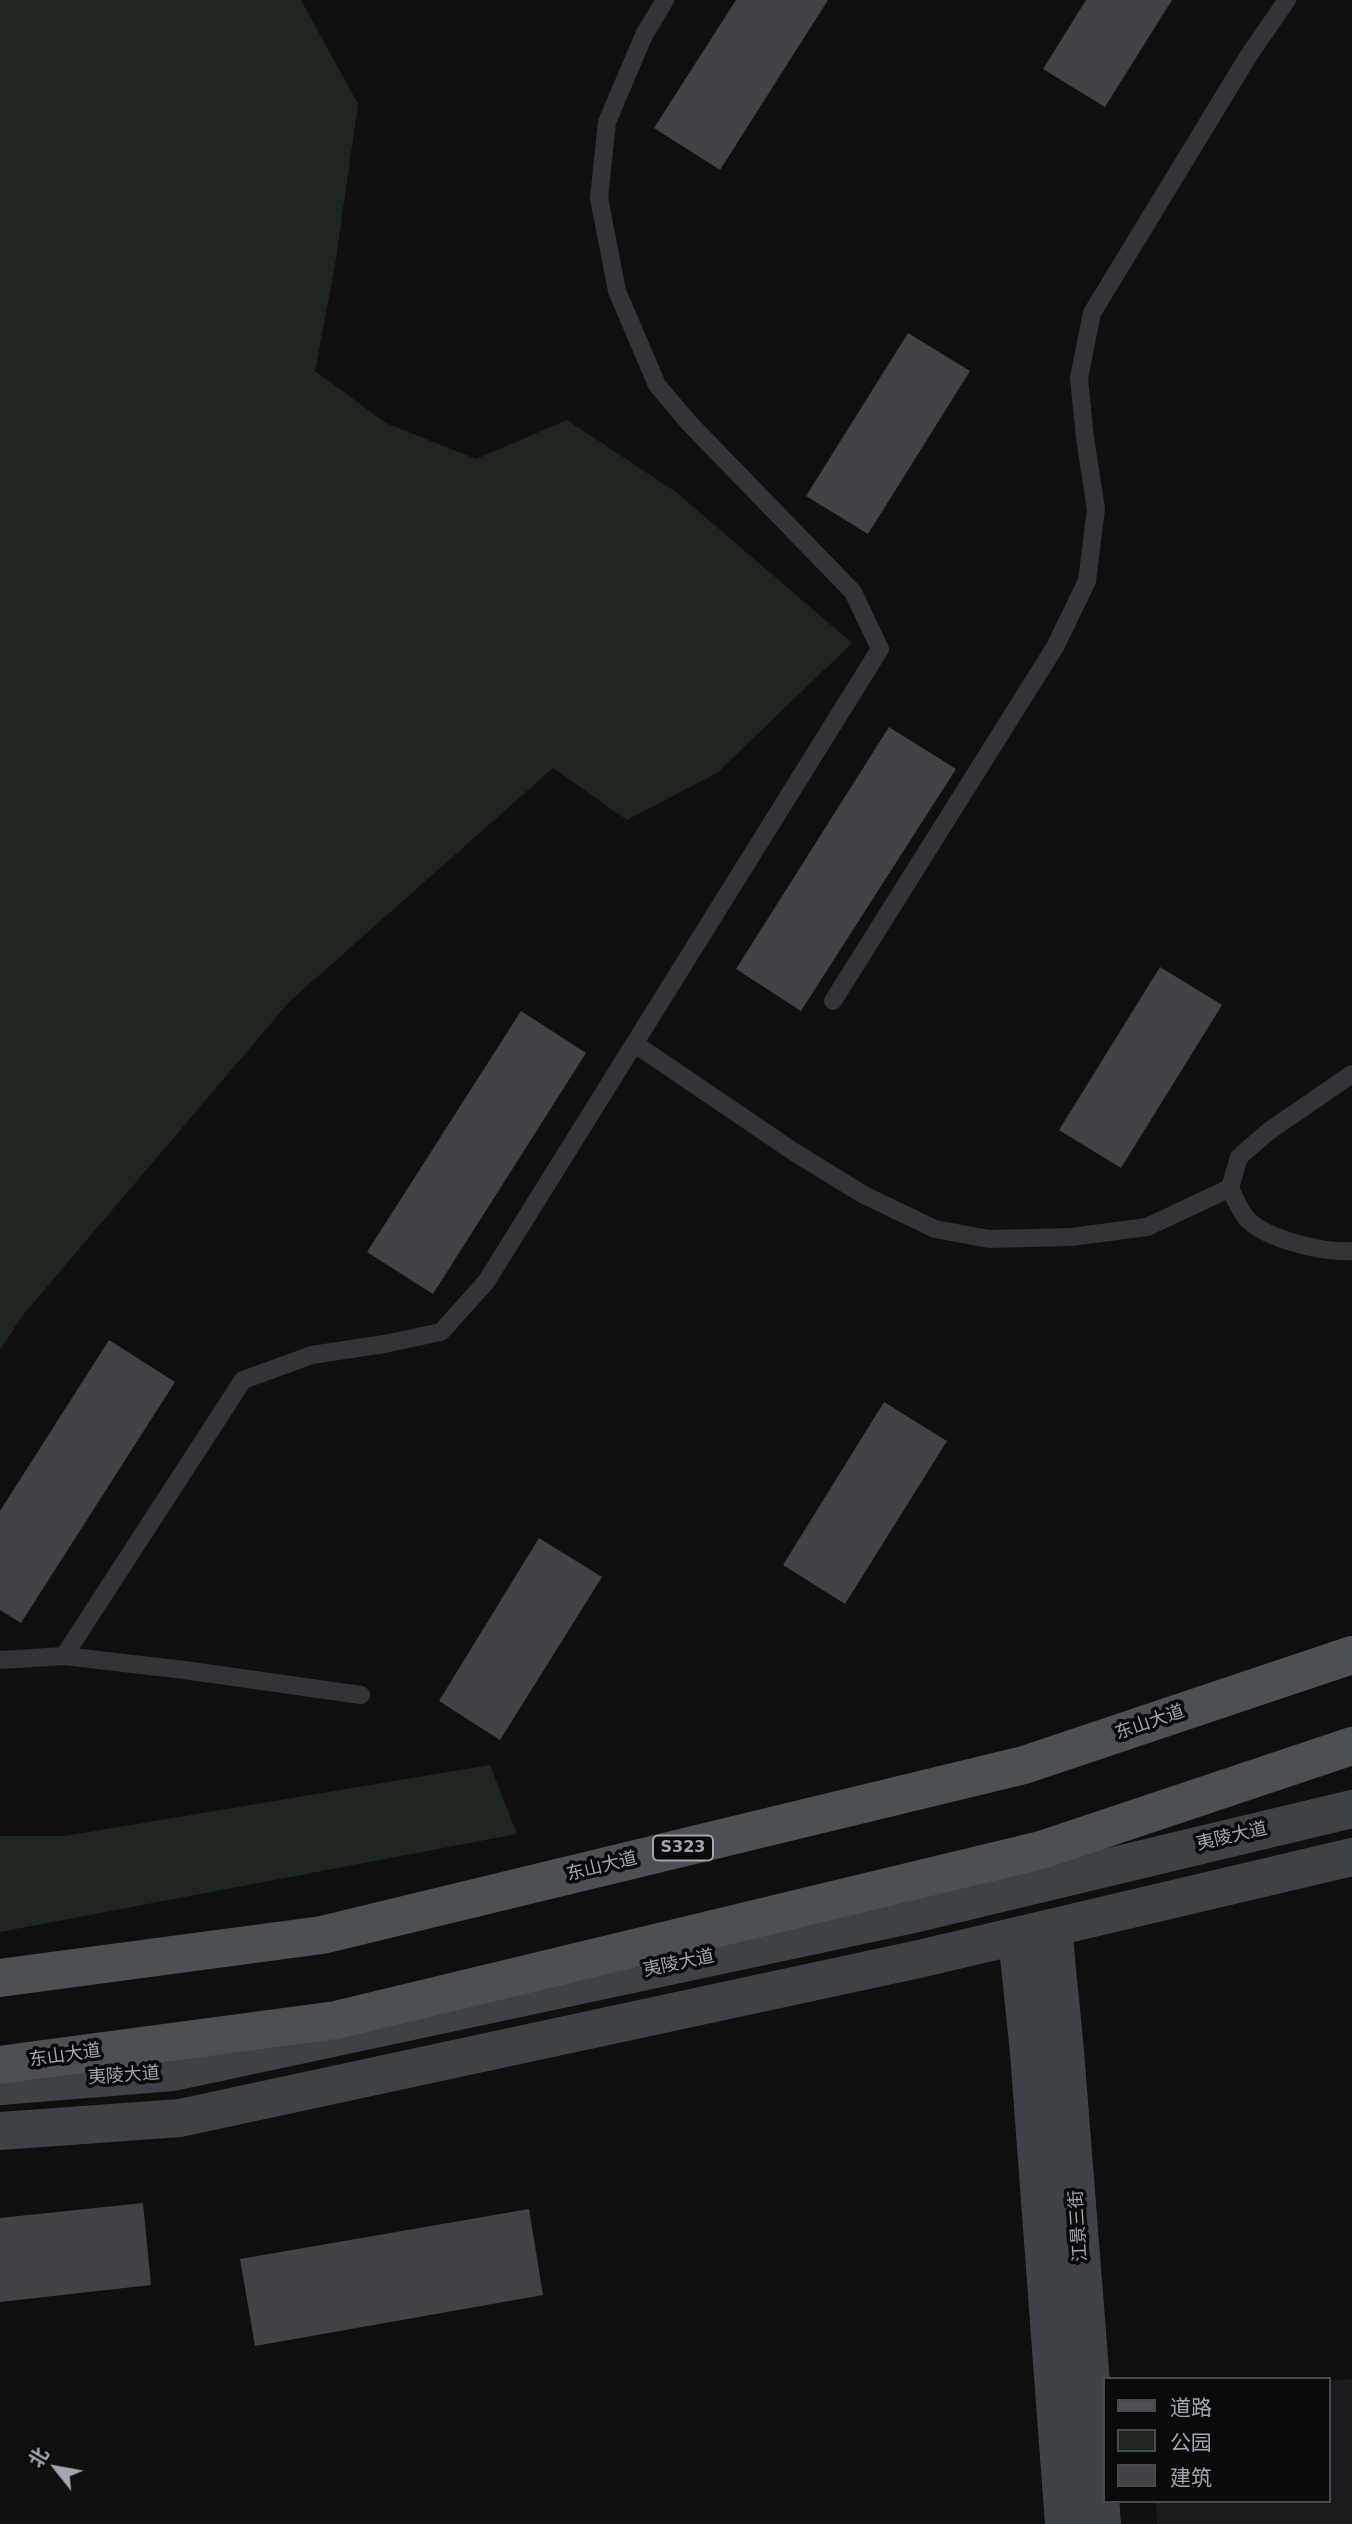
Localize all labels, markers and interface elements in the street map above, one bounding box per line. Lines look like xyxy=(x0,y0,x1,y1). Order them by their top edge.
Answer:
street label: 东山大道 xyxy=(1112,1701,1188,1745)
street label: 夷陵大道 xyxy=(1194,1818,1270,1856)
road number: S323 xyxy=(653,1836,713,1860)
street label: 东山大道 xyxy=(564,1848,640,1886)
street label: 夷陵大道 xyxy=(642,1946,716,1982)
street label: 东山大道 xyxy=(28,2040,102,2072)
street label: 夷陵大道 xyxy=(87,2063,161,2089)
street label: 江景三街 xyxy=(1066,2189,1092,2263)
legend xyxy=(1104,2377,1331,2503)
text: 道路 xyxy=(1170,2396,1212,2420)
text: 公园 xyxy=(1170,2431,1212,2455)
north arrow xyxy=(21,2433,91,2503)
text: 北 xyxy=(24,2443,52,2471)
text: 建筑 xyxy=(1170,2466,1212,2490)

